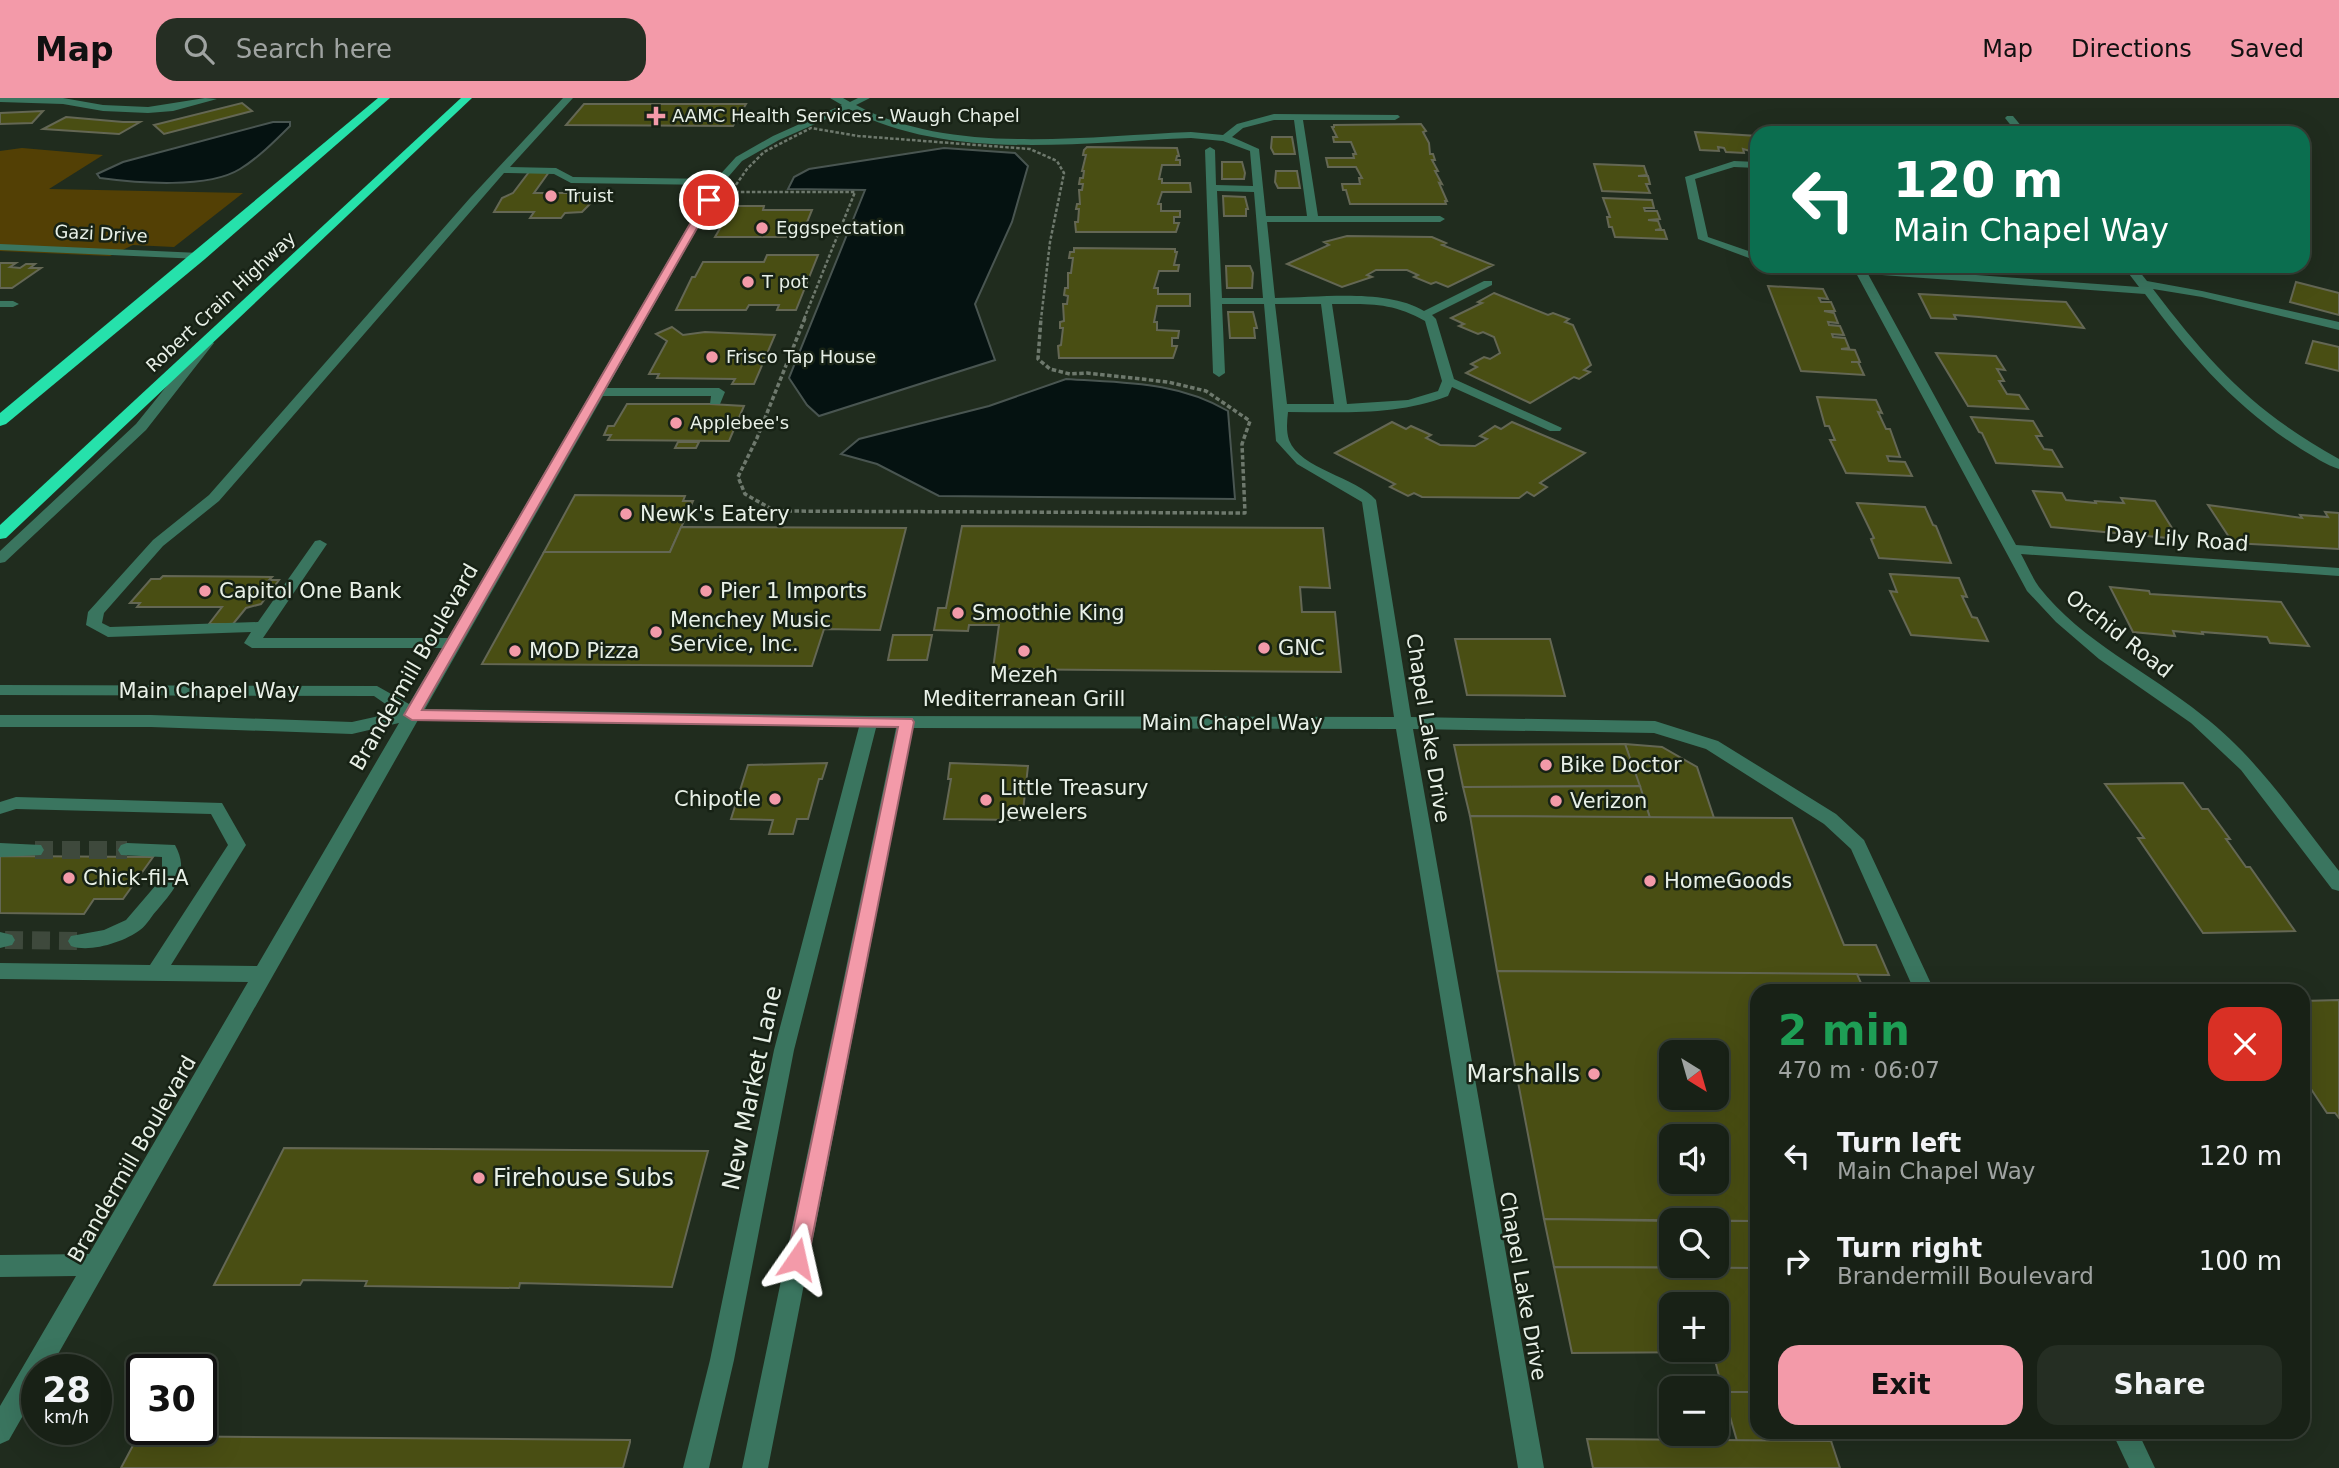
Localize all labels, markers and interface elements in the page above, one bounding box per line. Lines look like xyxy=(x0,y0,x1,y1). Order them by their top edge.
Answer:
search box xyxy=(156,18,646,81)
text: Map xyxy=(35,30,114,69)
icon: search xyxy=(180,30,218,68)
text: Search here xyxy=(236,34,392,64)
text: Map xyxy=(1982,35,2033,63)
text: Directions xyxy=(2071,35,2192,63)
text: Saved xyxy=(2230,35,2304,63)
place label: AAMC Health Services - Waugh Chapel xyxy=(672,105,1020,126)
marker: AAMC Health Services - Waugh Chapel xyxy=(646,106,666,126)
text: 120 m xyxy=(1893,152,2063,209)
icon: left xyxy=(1778,154,1869,245)
pin xyxy=(679,170,739,230)
icon: arrive xyxy=(690,181,728,219)
place label: Truist xyxy=(564,185,614,206)
marker: Truist xyxy=(543,188,559,204)
text: Main Chapel Way xyxy=(1893,211,2169,249)
place label: Eggspectation xyxy=(776,217,905,238)
marker: Eggspectation xyxy=(754,220,770,236)
street label: Gazi Drive xyxy=(54,221,148,246)
street label: Robert Crain Highway xyxy=(142,227,300,376)
place label: T pot xyxy=(761,271,808,292)
marker: T pot xyxy=(740,274,756,290)
place label: Frisco Tap House xyxy=(726,346,876,367)
marker: Frisco Tap House xyxy=(704,349,720,365)
place label: Applebee's xyxy=(690,412,789,433)
marker: Applebee's xyxy=(668,415,684,431)
place label: Newk's Eatery xyxy=(640,502,790,526)
marker: Newk's Eatery xyxy=(618,506,634,522)
street label: Day Lily Road xyxy=(2105,522,2249,556)
street label: Brandermill Boulevard xyxy=(345,559,483,775)
place label: Capitol One Bank xyxy=(219,579,402,603)
place label: Pier 1 Imports xyxy=(720,579,867,603)
marker: Capitol One Bank xyxy=(197,583,213,599)
marker: Pier 1 Imports xyxy=(698,583,714,599)
street label: Orchid Road xyxy=(2061,585,2177,683)
place label: Smoothie King xyxy=(972,601,1125,625)
marker: Smoothie King xyxy=(950,605,966,621)
place label: Menchey Music Service, Inc. xyxy=(670,608,831,656)
marker: Menchey Music Service, Inc. xyxy=(648,624,664,640)
street label: Chapel Lake Drive xyxy=(1401,632,1455,824)
place label: GNC xyxy=(1278,636,1325,660)
place label: MOD Pizza xyxy=(529,639,639,663)
marker: GNC xyxy=(1256,640,1272,656)
marker: MOD Pizza xyxy=(507,643,523,659)
marker: Mezeh Mediterranean Grill xyxy=(1016,643,1032,659)
place label: Mezeh Mediterranean Grill xyxy=(923,663,1125,711)
street label: Main Chapel Way xyxy=(118,679,300,703)
street label: Main Chapel Way xyxy=(1141,711,1323,735)
place label: Bike Doctor xyxy=(1560,753,1682,777)
marker: Bike Doctor xyxy=(1538,757,1554,773)
place label: Little Treasury Jewelers xyxy=(998,776,1148,824)
place label: Chipotle xyxy=(674,787,761,811)
place label: Verizon xyxy=(1570,789,1647,813)
marker: Chipotle xyxy=(767,791,783,807)
marker: Little Treasury Jewelers xyxy=(978,792,994,808)
marker: Verizon xyxy=(1548,793,1564,809)
place label: Chick-fil-A xyxy=(83,866,189,890)
place label: HomeGoods xyxy=(1664,869,1792,893)
marker: Chick-fil-A xyxy=(61,870,77,886)
marker: HomeGoods xyxy=(1642,873,1658,889)
street label: New Market Lane xyxy=(717,983,787,1193)
text: 2 min xyxy=(1778,1006,1910,1055)
button: close xyxy=(2208,1007,2282,1081)
north arrow xyxy=(1659,1040,1729,1110)
map controls xyxy=(1659,1040,1729,1446)
street label: Brandermill Boulevard xyxy=(63,1051,201,1267)
text: 470 m · 06:07 xyxy=(1778,1057,1940,1083)
place label: Marshalls xyxy=(1466,1060,1580,1088)
marker: Marshalls xyxy=(1586,1066,1602,1082)
button: sound xyxy=(1659,1124,1729,1194)
text: Turn left xyxy=(1837,1128,1961,1158)
icon: left xyxy=(1778,1137,1816,1175)
text: 120 m xyxy=(2199,1141,2282,1171)
text: Main Chapel Way xyxy=(1837,1158,2035,1184)
place label: Firehouse Subs xyxy=(493,1164,674,1192)
marker: Firehouse Subs xyxy=(471,1170,487,1186)
street label: Chapel Lake Drive xyxy=(1495,1190,1551,1382)
button: search xyxy=(1659,1208,1729,1278)
position arrow xyxy=(760,1222,834,1296)
text: Turn right xyxy=(1837,1233,1982,1263)
icon: right xyxy=(1778,1242,1816,1280)
text: 100 m xyxy=(2199,1246,2282,1276)
text: Brandermill Boulevard xyxy=(1837,1263,2094,1289)
button: + xyxy=(1659,1292,1729,1362)
button: Exit xyxy=(1778,1345,2023,1425)
button: Share xyxy=(2037,1345,2282,1425)
speed limit sign: 30 xyxy=(126,1354,217,1445)
text: 28 xyxy=(42,1370,91,1410)
button: − xyxy=(1659,1376,1729,1446)
text: km/h xyxy=(44,1406,89,1427)

